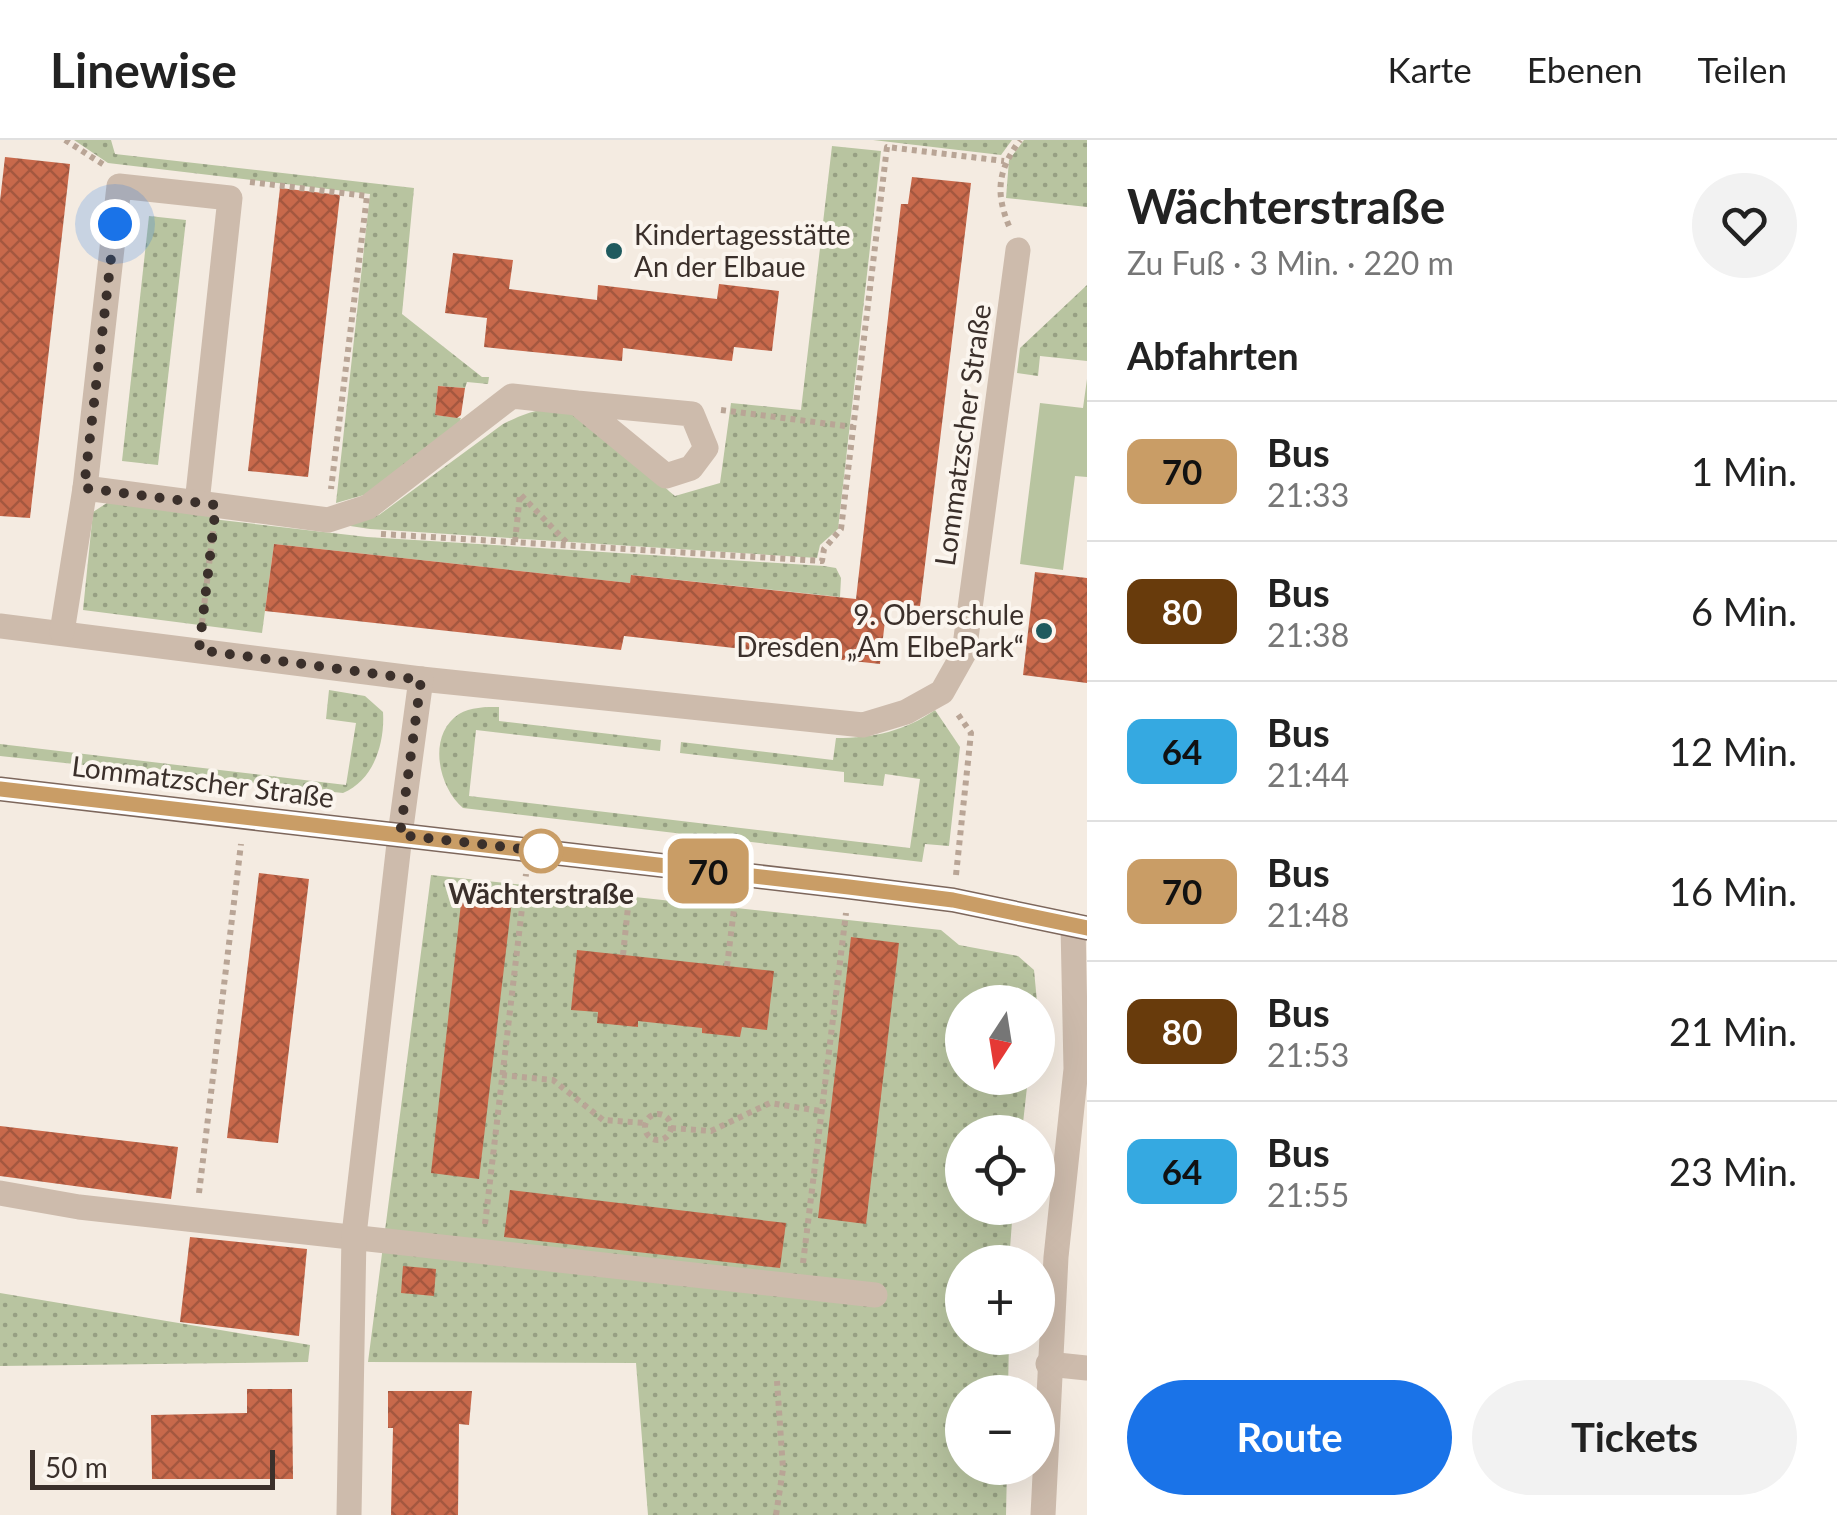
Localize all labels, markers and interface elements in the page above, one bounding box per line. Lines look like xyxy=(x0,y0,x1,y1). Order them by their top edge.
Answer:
text: Linewise xyxy=(50,41,237,98)
text: Karte xyxy=(1388,48,1472,90)
text: Ebenen xyxy=(1527,48,1642,90)
text: Teilen xyxy=(1697,48,1787,90)
button: heart xyxy=(1692,173,1797,278)
text: Wächterstraße xyxy=(1127,177,1445,234)
your location xyxy=(90,199,140,249)
place label: Kindertagesstätte An der Elbaue xyxy=(634,217,850,283)
marker: Kindertagesstätte An der Elbaue xyxy=(603,240,625,262)
text: Zu Fuß · 3 Min. · 220 m xyxy=(1127,243,1454,282)
street label: Lommatzscher Straße xyxy=(927,302,997,568)
text: Abfahrten xyxy=(1127,332,1299,378)
text: Bus xyxy=(1267,429,1330,475)
text: 1 Min. xyxy=(1691,448,1797,494)
text: 70 xyxy=(1162,450,1202,492)
text: 21:33 xyxy=(1267,475,1349,514)
text: Bus xyxy=(1267,569,1330,615)
text: 6 Min. xyxy=(1691,588,1797,634)
text: 80 xyxy=(1162,590,1202,632)
place label: 9. Oberschule Dresden „Am ElbePark“ xyxy=(736,597,1024,663)
text: 21:38 xyxy=(1267,615,1349,654)
marker: 9. Oberschule Dresden „Am ElbePark“ xyxy=(1033,620,1055,642)
text: Bus xyxy=(1267,709,1330,755)
text: 12 Min. xyxy=(1669,728,1797,774)
text: 64 xyxy=(1162,730,1202,772)
street label: Lommatzscher Straße xyxy=(70,748,336,814)
text: 21:44 xyxy=(1267,755,1349,794)
marker: Wächterstraße xyxy=(520,830,562,872)
line badge: 70 xyxy=(663,838,753,904)
text: Bus xyxy=(1267,849,1330,895)
text: 70 xyxy=(688,850,728,892)
text: 16 Min. xyxy=(1669,868,1797,914)
text: 70 xyxy=(1162,870,1202,912)
place label: Wächterstraße xyxy=(448,876,634,910)
text: 21:48 xyxy=(1267,895,1349,934)
north arrow xyxy=(945,985,1055,1095)
map controls xyxy=(945,985,1055,1485)
text: Bus xyxy=(1267,989,1330,1035)
text: 21 Min. xyxy=(1669,1008,1797,1054)
text: 80 xyxy=(1162,1010,1202,1052)
text: 21:53 xyxy=(1267,1035,1349,1074)
button: locate xyxy=(945,1115,1055,1225)
text: Bus xyxy=(1267,1129,1330,1175)
text: 23 Min. xyxy=(1669,1148,1797,1194)
text: 64 xyxy=(1162,1150,1202,1192)
text: 21:55 xyxy=(1267,1175,1349,1214)
button: + xyxy=(945,1245,1055,1355)
button: − xyxy=(945,1375,1055,1485)
button: Route xyxy=(1127,1380,1452,1495)
button: Tickets xyxy=(1472,1380,1797,1495)
scale bar xyxy=(30,1445,275,1490)
text: 50 m xyxy=(45,1450,108,1484)

